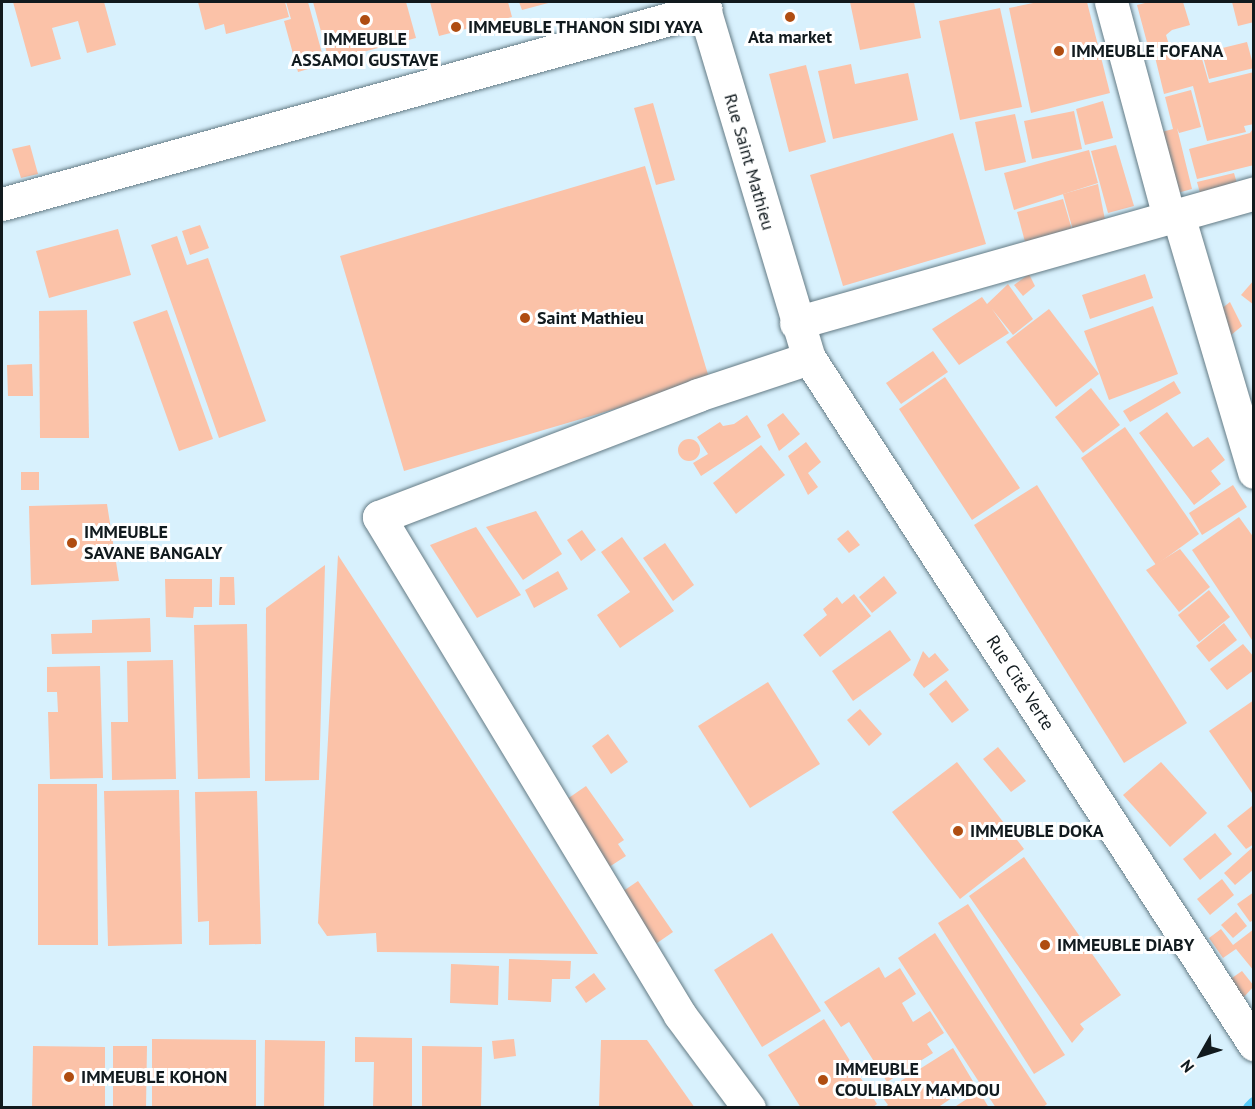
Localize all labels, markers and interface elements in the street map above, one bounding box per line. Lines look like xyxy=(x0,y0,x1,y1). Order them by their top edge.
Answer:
marker: Ata market xyxy=(783,10,797,24)
marker: IMMEUBLE ASSAMOI GUSTAVE xyxy=(358,13,372,27)
place label: IMMEUBLE THANON SIDI YAYA xyxy=(468,16,704,38)
marker: IMMEUBLE THANON SIDI YAYA xyxy=(449,20,463,34)
place label: Ata market xyxy=(748,26,832,48)
place label: IMMEUBLE ASSAMOI GUSTAVE xyxy=(291,29,439,72)
place label: IMMEUBLE FOFANA xyxy=(1071,40,1223,62)
marker: IMMEUBLE FOFANA xyxy=(1052,44,1066,58)
street label: Rue Saint Mathieu xyxy=(719,91,779,233)
place label: Saint Mathieu xyxy=(537,307,644,329)
marker: Saint Mathieu xyxy=(518,311,532,325)
place label: IMMEUBLE SAVANE BANGALY xyxy=(84,522,222,564)
marker: IMMEUBLE SAVANE BANGALY xyxy=(65,536,79,550)
street label: Rue Cité Verte xyxy=(981,631,1059,735)
place label: IMMEUBLE DOKA xyxy=(970,820,1104,842)
marker: IMMEUBLE DOKA xyxy=(951,824,965,838)
place label: IMMEUBLE DIABY xyxy=(1057,934,1194,956)
marker: IMMEUBLE DIABY xyxy=(1038,938,1052,952)
north arrow xyxy=(1171,1025,1231,1085)
text: N xyxy=(1176,1056,1198,1077)
place label: IMMEUBLE COULIBALY MAMDOU xyxy=(835,1059,1001,1102)
place label: IMMEUBLE KOHON xyxy=(81,1066,227,1088)
marker: IMMEUBLE KOHON xyxy=(62,1070,76,1084)
marker: IMMEUBLE COULIBALY MAMDOU xyxy=(816,1073,830,1087)

